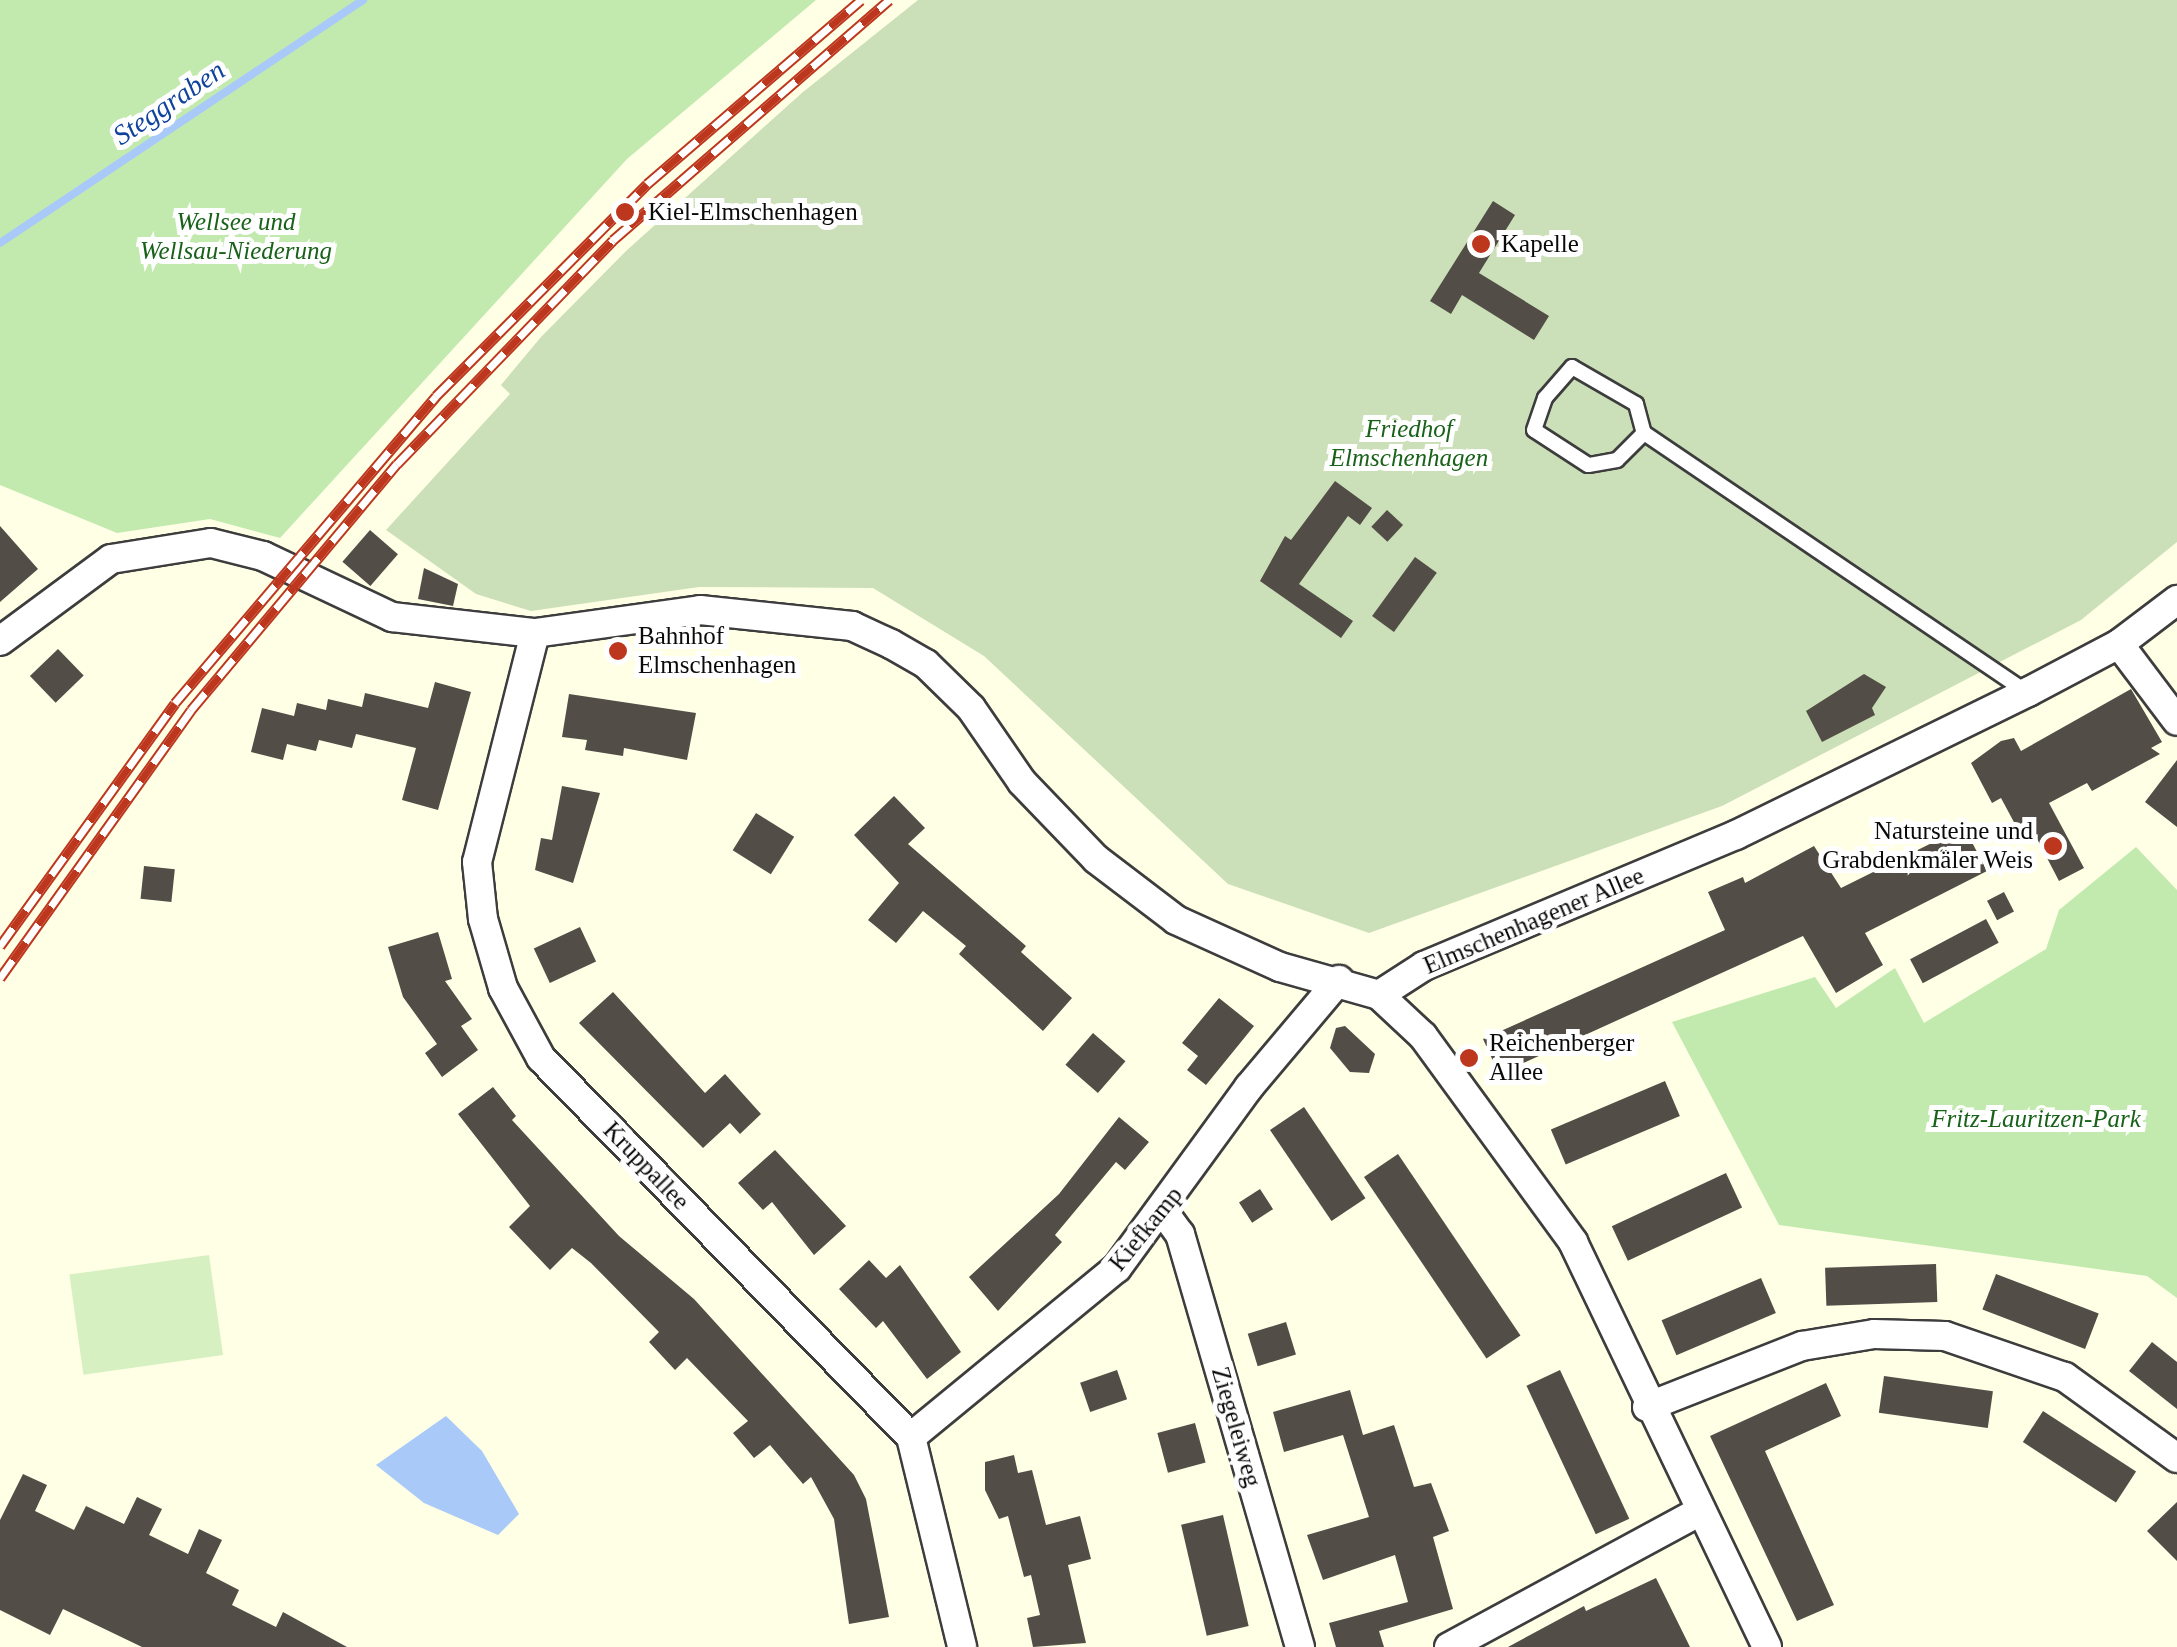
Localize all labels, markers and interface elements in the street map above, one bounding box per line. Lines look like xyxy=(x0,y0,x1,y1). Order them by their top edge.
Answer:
water label: Steggraben xyxy=(107,53,231,153)
place label: Kiel-Elmschenhagen xyxy=(648,197,858,227)
marker: Kiel-Elmschenhagen xyxy=(612,199,638,225)
park label: Wellsee und Wellsau-Niederung xyxy=(140,208,332,267)
place label: Kapelle xyxy=(1501,229,1579,259)
marker: Kapelle xyxy=(1470,233,1492,255)
park label: Friedhof Elmschenhagen xyxy=(1330,415,1488,474)
place label: Bahnhof Elmschenhagen xyxy=(638,622,796,681)
marker: Bahnhof Elmschenhagen xyxy=(607,640,629,662)
place label: Natursteine und Grabdenkmäler Weis xyxy=(1822,817,2033,876)
marker: Natursteine und Grabdenkmäler Weis xyxy=(2042,835,2064,857)
street label: Elmschenhagener Allee xyxy=(1419,861,1649,981)
place label: Reichenberger Allee xyxy=(1489,1029,1634,1088)
marker: Reichenberger Allee xyxy=(1458,1047,1480,1069)
park label: Fritz-Lauritzen-Park xyxy=(1931,1104,2141,1134)
street label: Kruppallee xyxy=(597,1116,695,1216)
street label: Kiefkamp xyxy=(1103,1181,1189,1277)
street label: Ziegeleiweg xyxy=(1205,1363,1267,1491)

